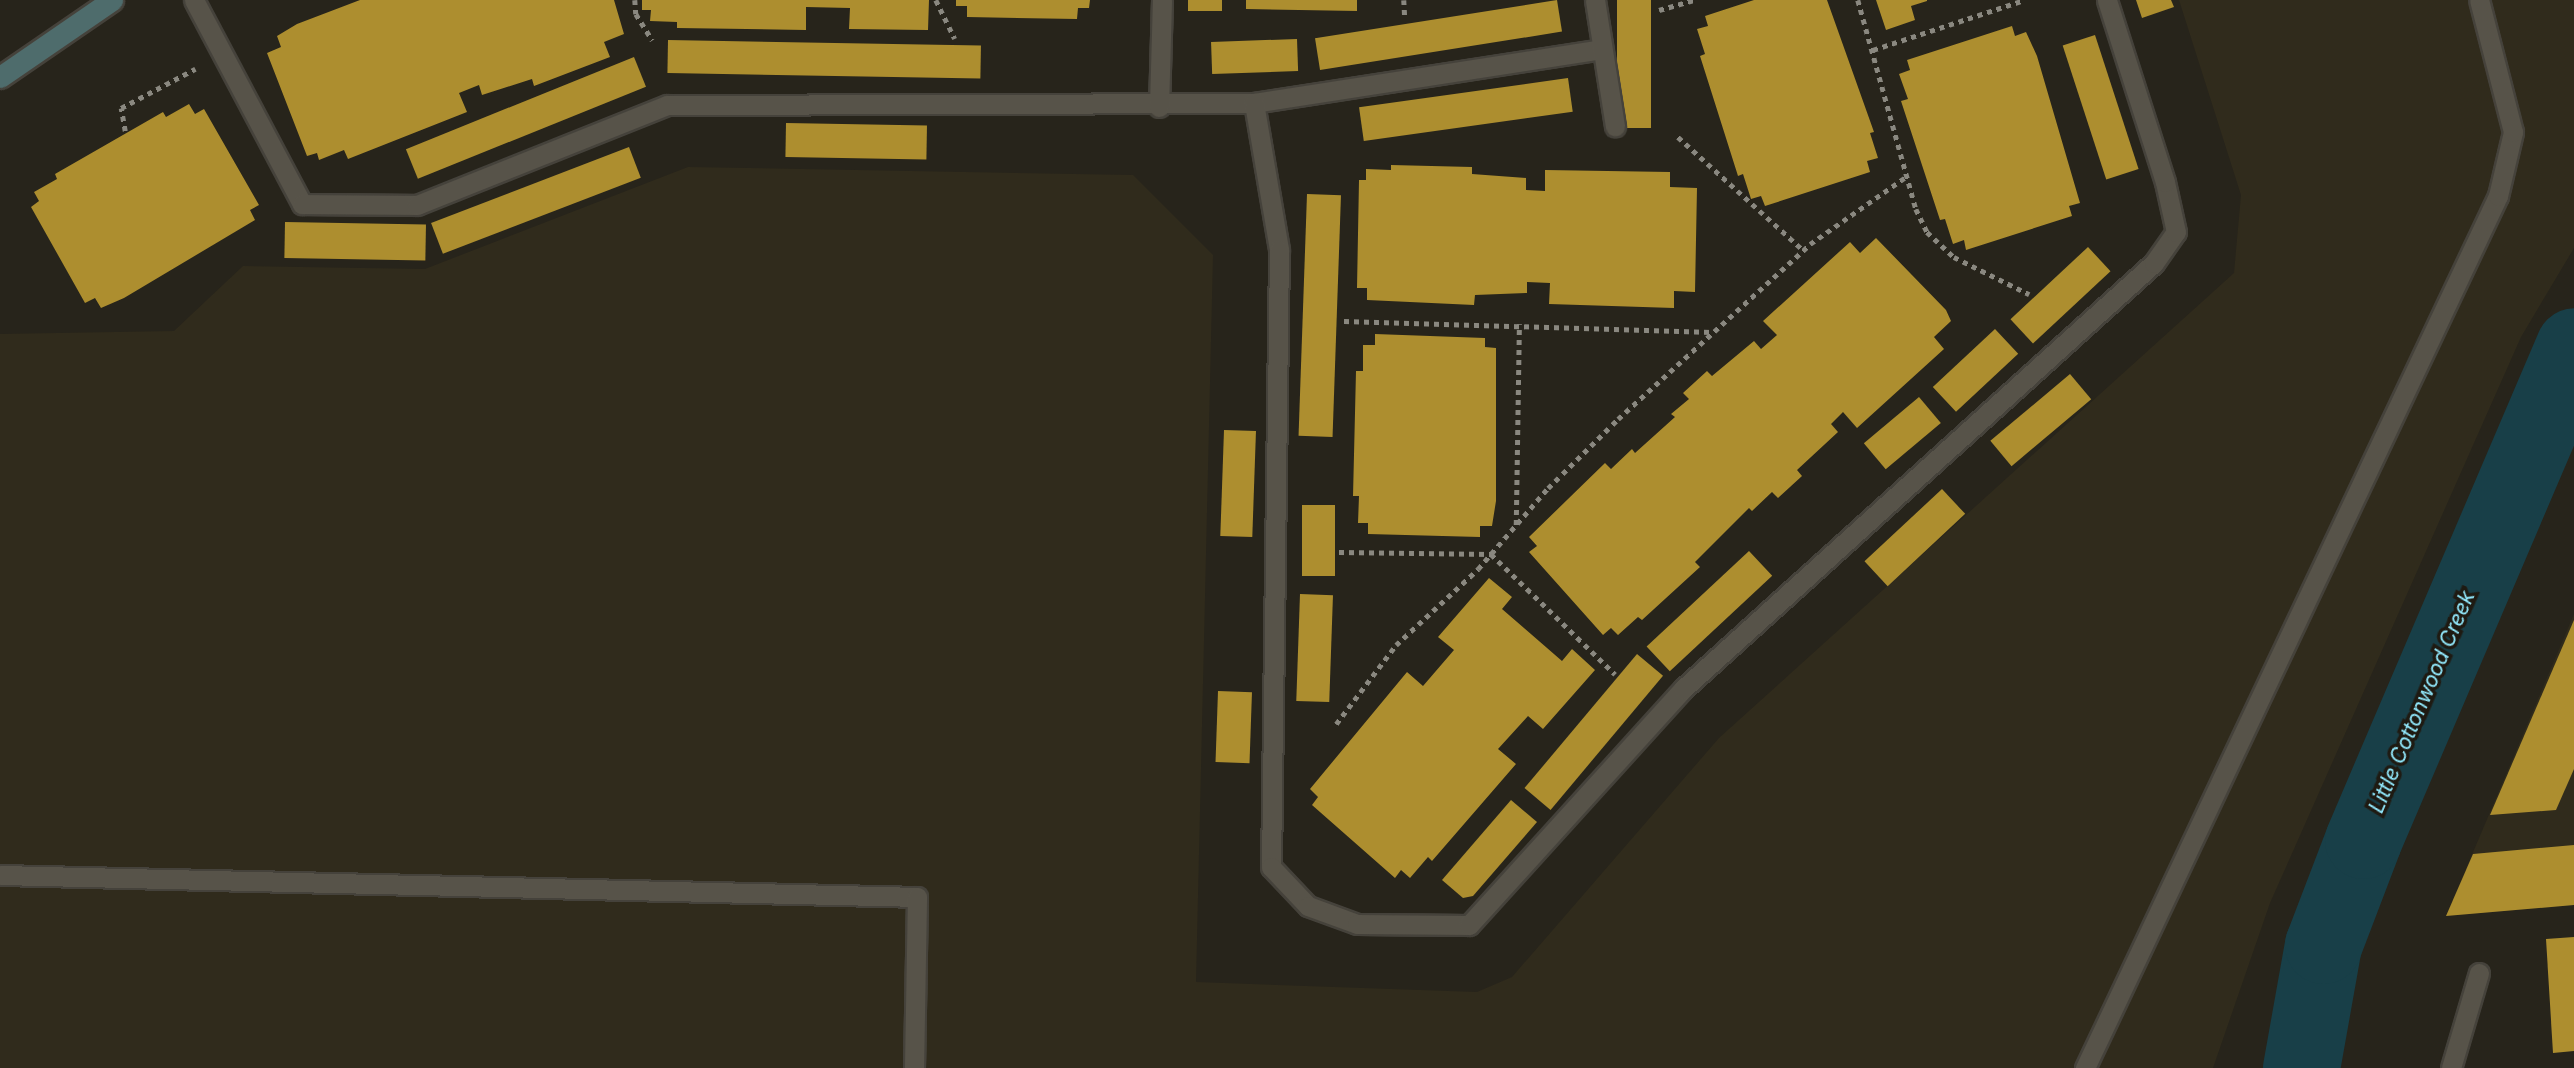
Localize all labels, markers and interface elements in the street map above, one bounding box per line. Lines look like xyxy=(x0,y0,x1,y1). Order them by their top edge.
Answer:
water label: Little Cottonwood Creek xyxy=(2364,587,2480,817)

